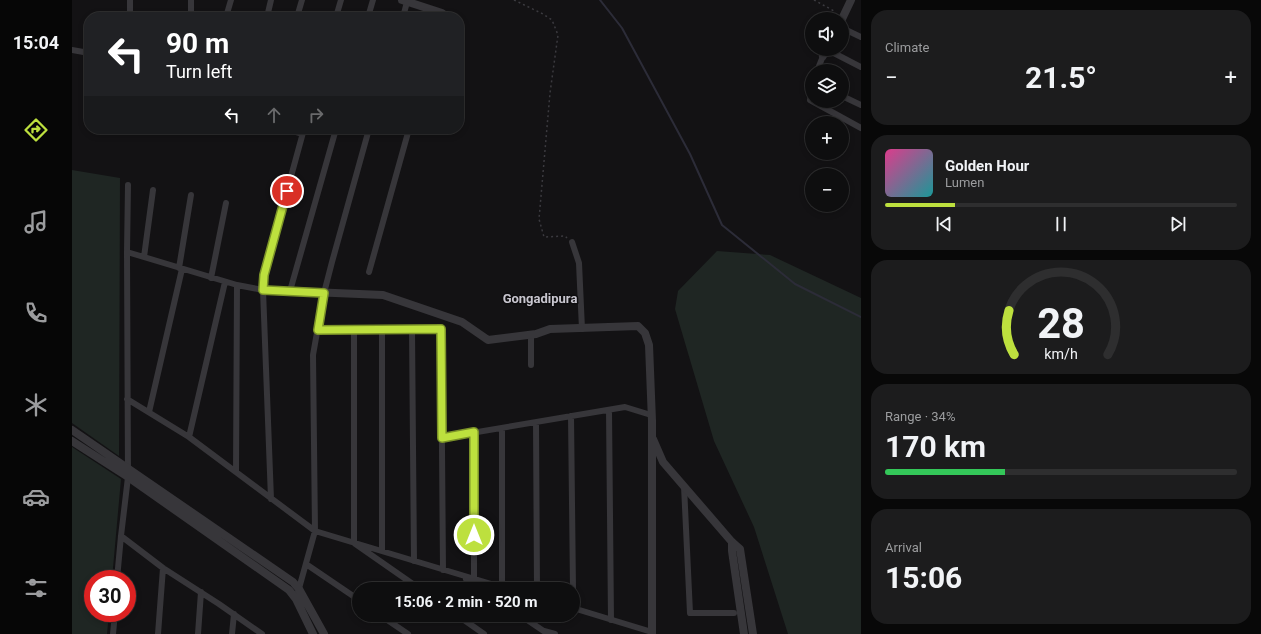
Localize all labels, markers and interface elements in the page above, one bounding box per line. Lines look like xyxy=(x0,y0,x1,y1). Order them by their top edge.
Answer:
map controls xyxy=(805,12,849,212)
button: sound xyxy=(805,12,849,56)
text: 90 m xyxy=(166,27,229,60)
icon: left xyxy=(100,28,152,80)
text: 15:04 xyxy=(13,32,59,53)
text: Climate xyxy=(885,40,929,55)
text: 21.5° xyxy=(1025,60,1097,95)
text: Turn left xyxy=(166,61,232,82)
button: layers xyxy=(805,64,849,108)
text: − xyxy=(885,65,898,90)
text: + xyxy=(1225,65,1237,90)
icon: left xyxy=(221,104,243,126)
icon: ahead xyxy=(263,104,285,126)
icon: right xyxy=(305,104,327,126)
icon: directions xyxy=(22,116,50,144)
button: + xyxy=(805,116,849,160)
text: Golden Hour xyxy=(945,157,1029,175)
button: − xyxy=(805,168,849,212)
pin xyxy=(270,174,304,208)
text: Lumen xyxy=(945,175,984,190)
icon: arrive xyxy=(276,180,298,202)
icon: music xyxy=(22,208,50,236)
icon: previous xyxy=(933,213,955,235)
icon: pause xyxy=(1050,213,1072,235)
icon: next xyxy=(1167,213,1189,235)
district label: Gongadipura xyxy=(503,291,577,306)
icon: phone xyxy=(22,299,50,327)
text: 28 xyxy=(1037,299,1085,348)
text: km/h xyxy=(1044,346,1078,362)
icon: climate xyxy=(22,391,50,419)
text: Range · 34% xyxy=(885,409,955,424)
text: 170 km xyxy=(885,429,986,464)
icon: car xyxy=(22,483,50,511)
position arrow xyxy=(453,514,495,556)
text: Arrival xyxy=(885,540,922,555)
text: 15:06 xyxy=(885,560,962,595)
speed limit sign: 30 xyxy=(84,570,136,622)
icon: filters xyxy=(22,574,50,602)
text: 15:06 · 2 min · 520 m xyxy=(395,593,537,611)

